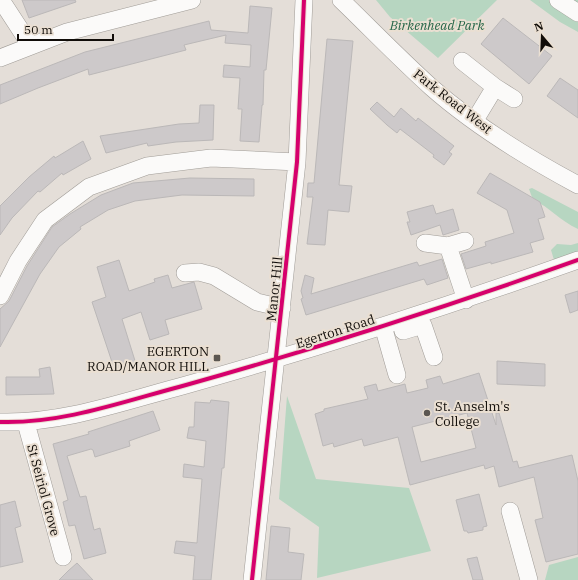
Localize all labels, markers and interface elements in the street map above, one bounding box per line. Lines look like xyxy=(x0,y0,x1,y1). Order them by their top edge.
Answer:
scale bar xyxy=(18,16,113,42)
north arrow xyxy=(522,16,562,56)
park label: Birkenhead Park xyxy=(389,17,484,34)
text: N xyxy=(532,18,545,35)
text: 50 m xyxy=(24,22,53,37)
street label: Park Road West xyxy=(410,65,496,138)
street label: Manor Hill xyxy=(263,256,286,322)
street label: Egerton Road xyxy=(293,311,377,352)
place label: EGERTON ROAD/MANOR HILL xyxy=(87,343,209,375)
marker: EGERTON ROAD/MANOR HILL xyxy=(212,353,222,363)
place label: St. Anselm's College xyxy=(435,398,510,430)
marker: St. Anselm's College xyxy=(422,408,432,418)
street label: St Seiriol Grove xyxy=(23,442,64,538)

